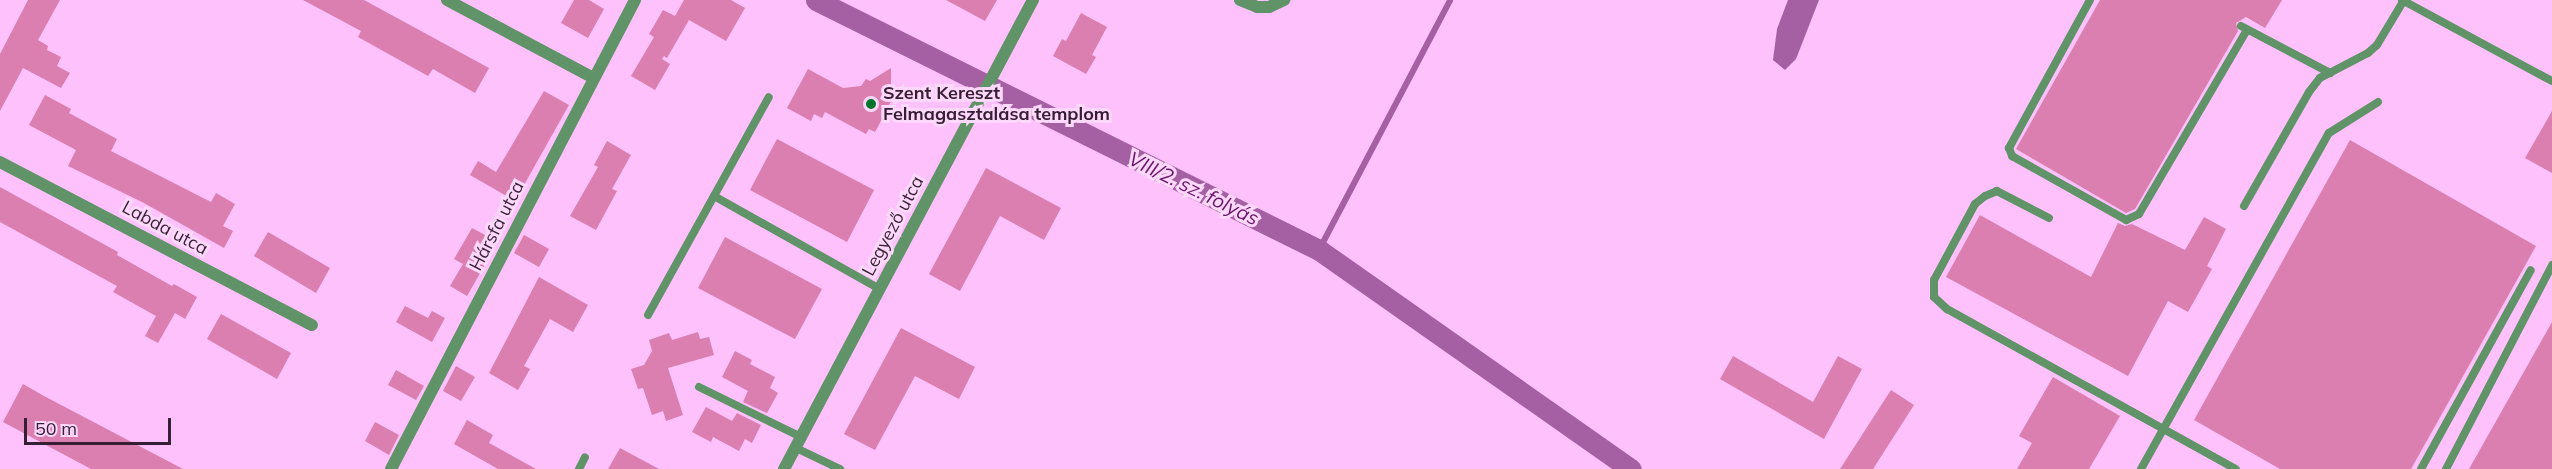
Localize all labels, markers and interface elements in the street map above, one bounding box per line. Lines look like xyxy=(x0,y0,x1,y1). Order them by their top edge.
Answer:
place label: Szent Kereszt Felmagasztalása templom xyxy=(883,83,1110,125)
marker: Szent Kereszt Felmagasztalása templom xyxy=(864,97,878,111)
water label: VIII/2. sz. folyás xyxy=(1125,146,1263,230)
street label: Legyező utca xyxy=(858,172,928,280)
street label: Hársfa utca xyxy=(465,178,529,274)
street label: Labda utca xyxy=(118,196,212,260)
scale bar xyxy=(27,406,174,444)
text: 50 m xyxy=(35,417,77,440)

